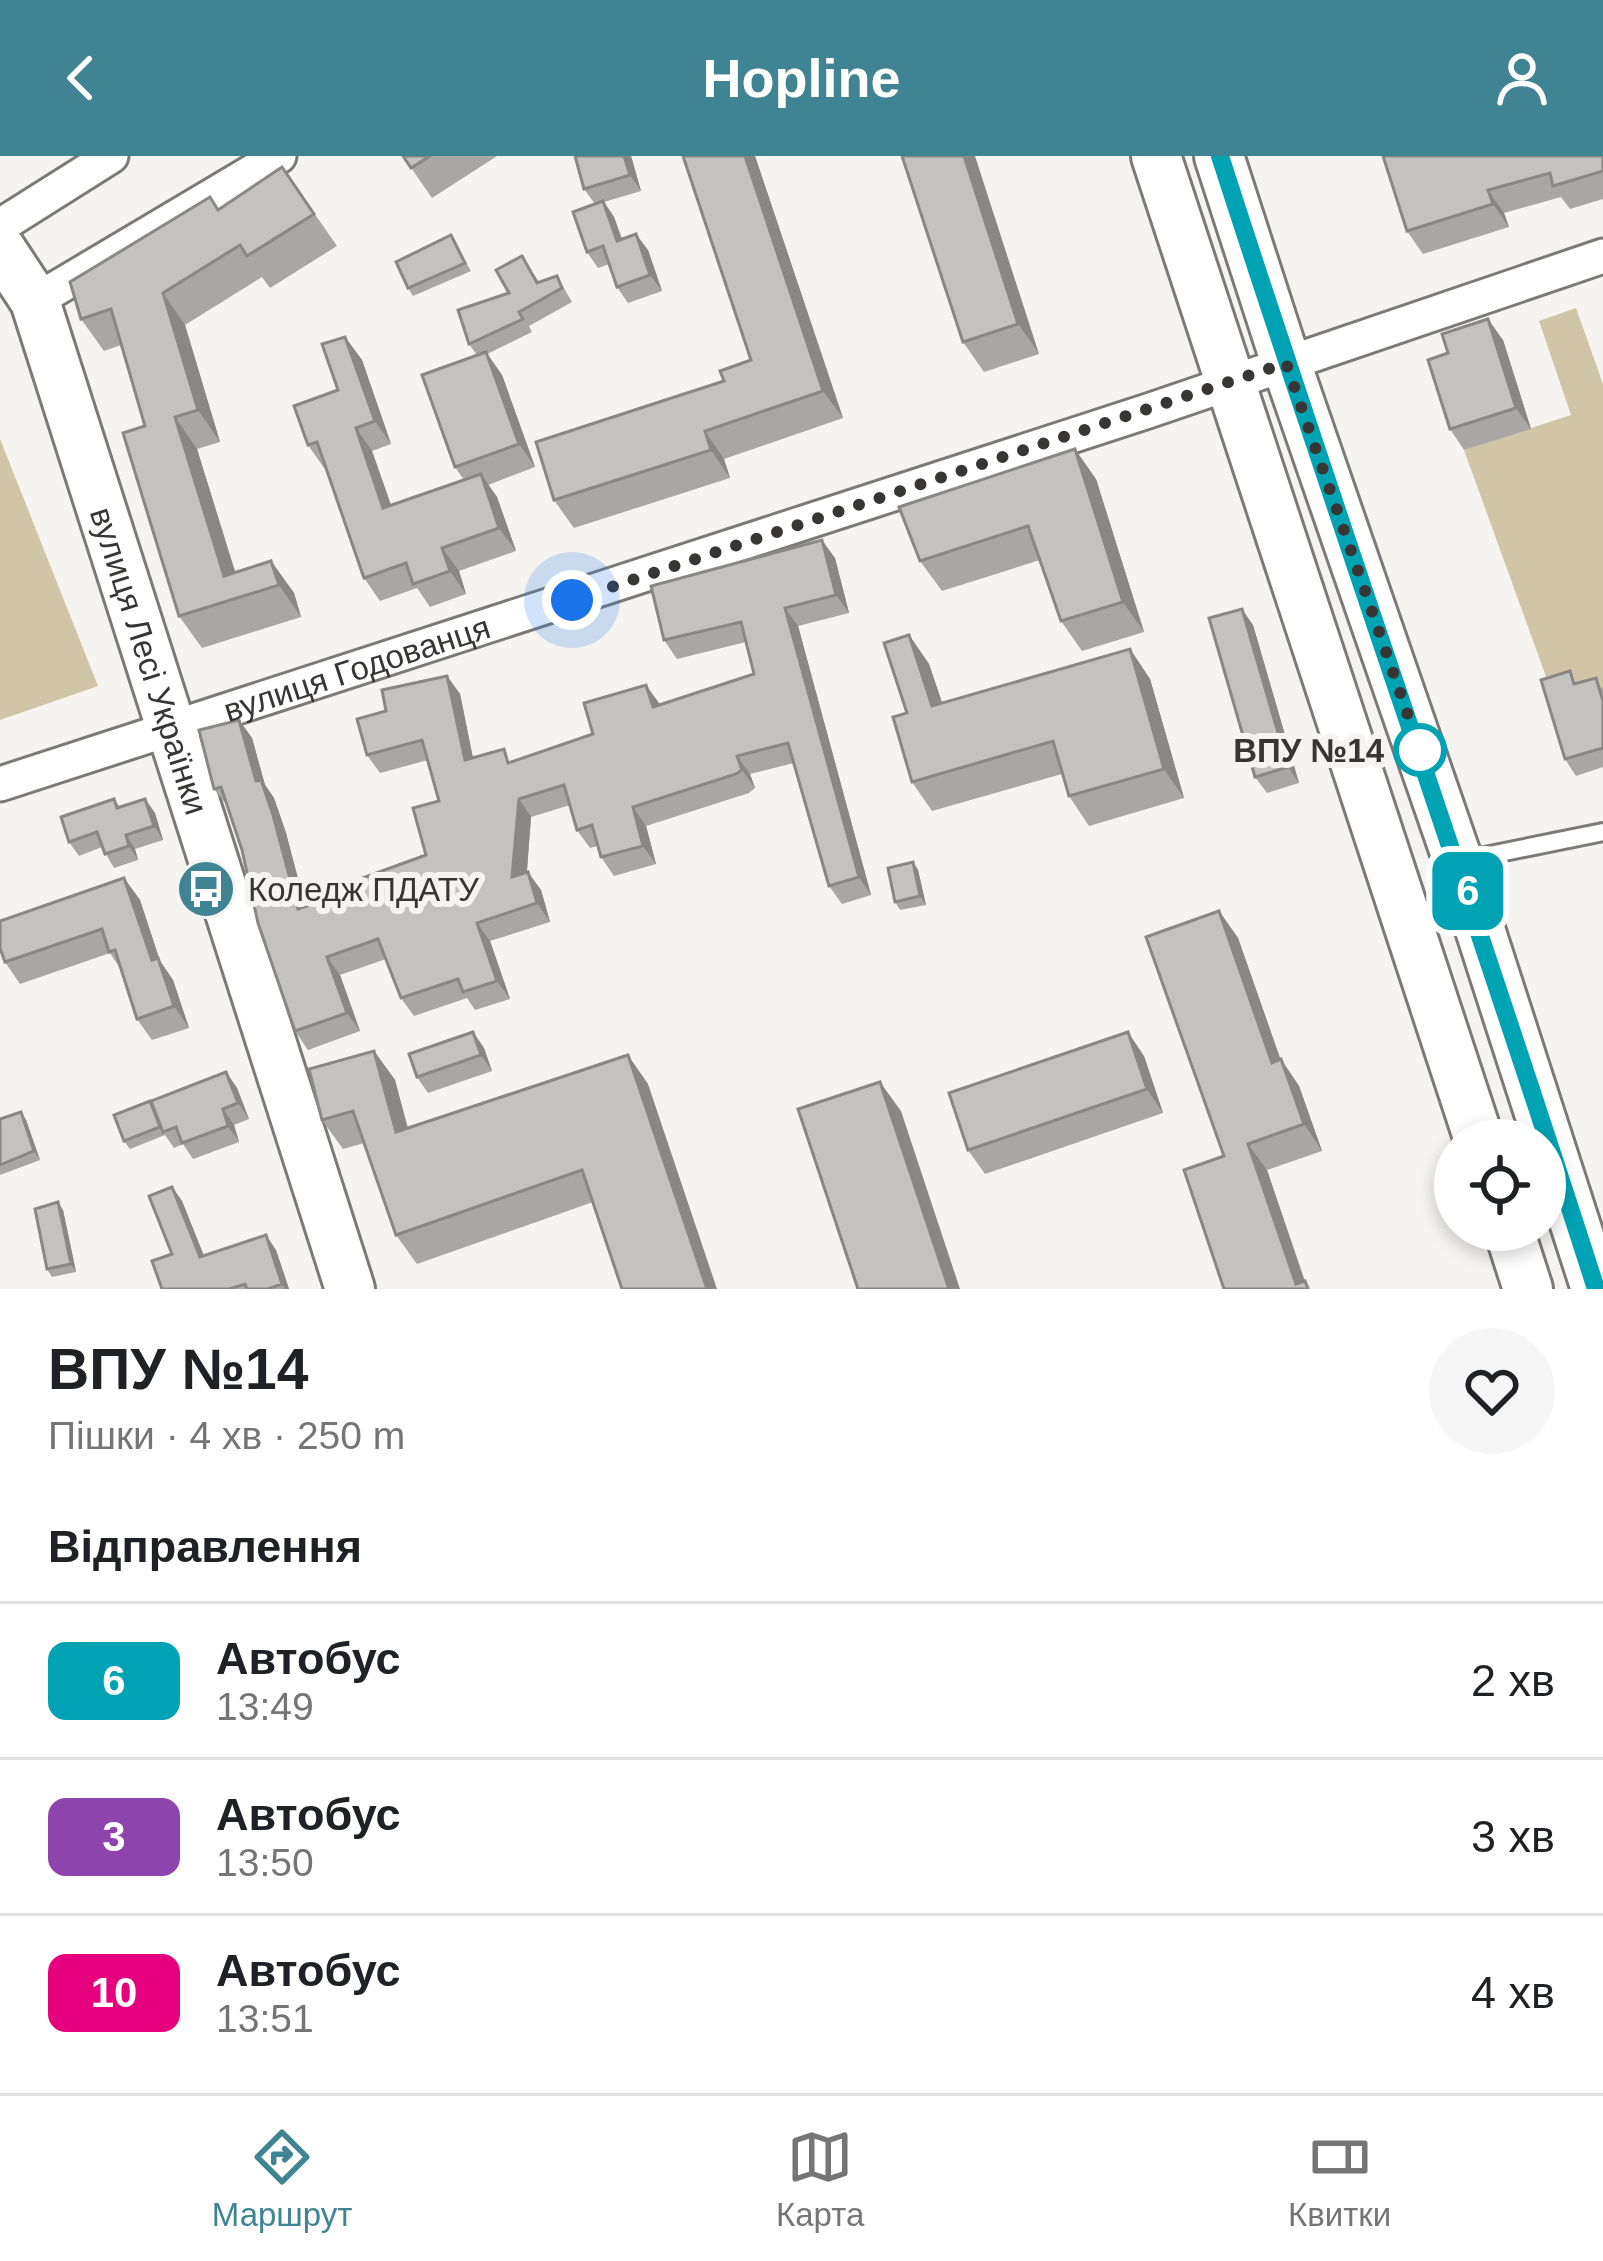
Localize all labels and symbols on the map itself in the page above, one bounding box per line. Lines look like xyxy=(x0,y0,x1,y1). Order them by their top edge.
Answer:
street label: вулиця Лесі Українки xyxy=(83,502,216,819)
your location xyxy=(542,570,602,630)
street label: вулиця Годованця xyxy=(219,608,494,729)
marker: ВПУ №14 xyxy=(1395,725,1445,775)
place label: ВПУ №14 xyxy=(1233,732,1385,769)
line badge: 6 xyxy=(1429,852,1507,930)
bus stop icon: Коледж ПДАТУ xyxy=(175,858,237,920)
place label: Коледж ПДАТУ xyxy=(248,871,480,908)

